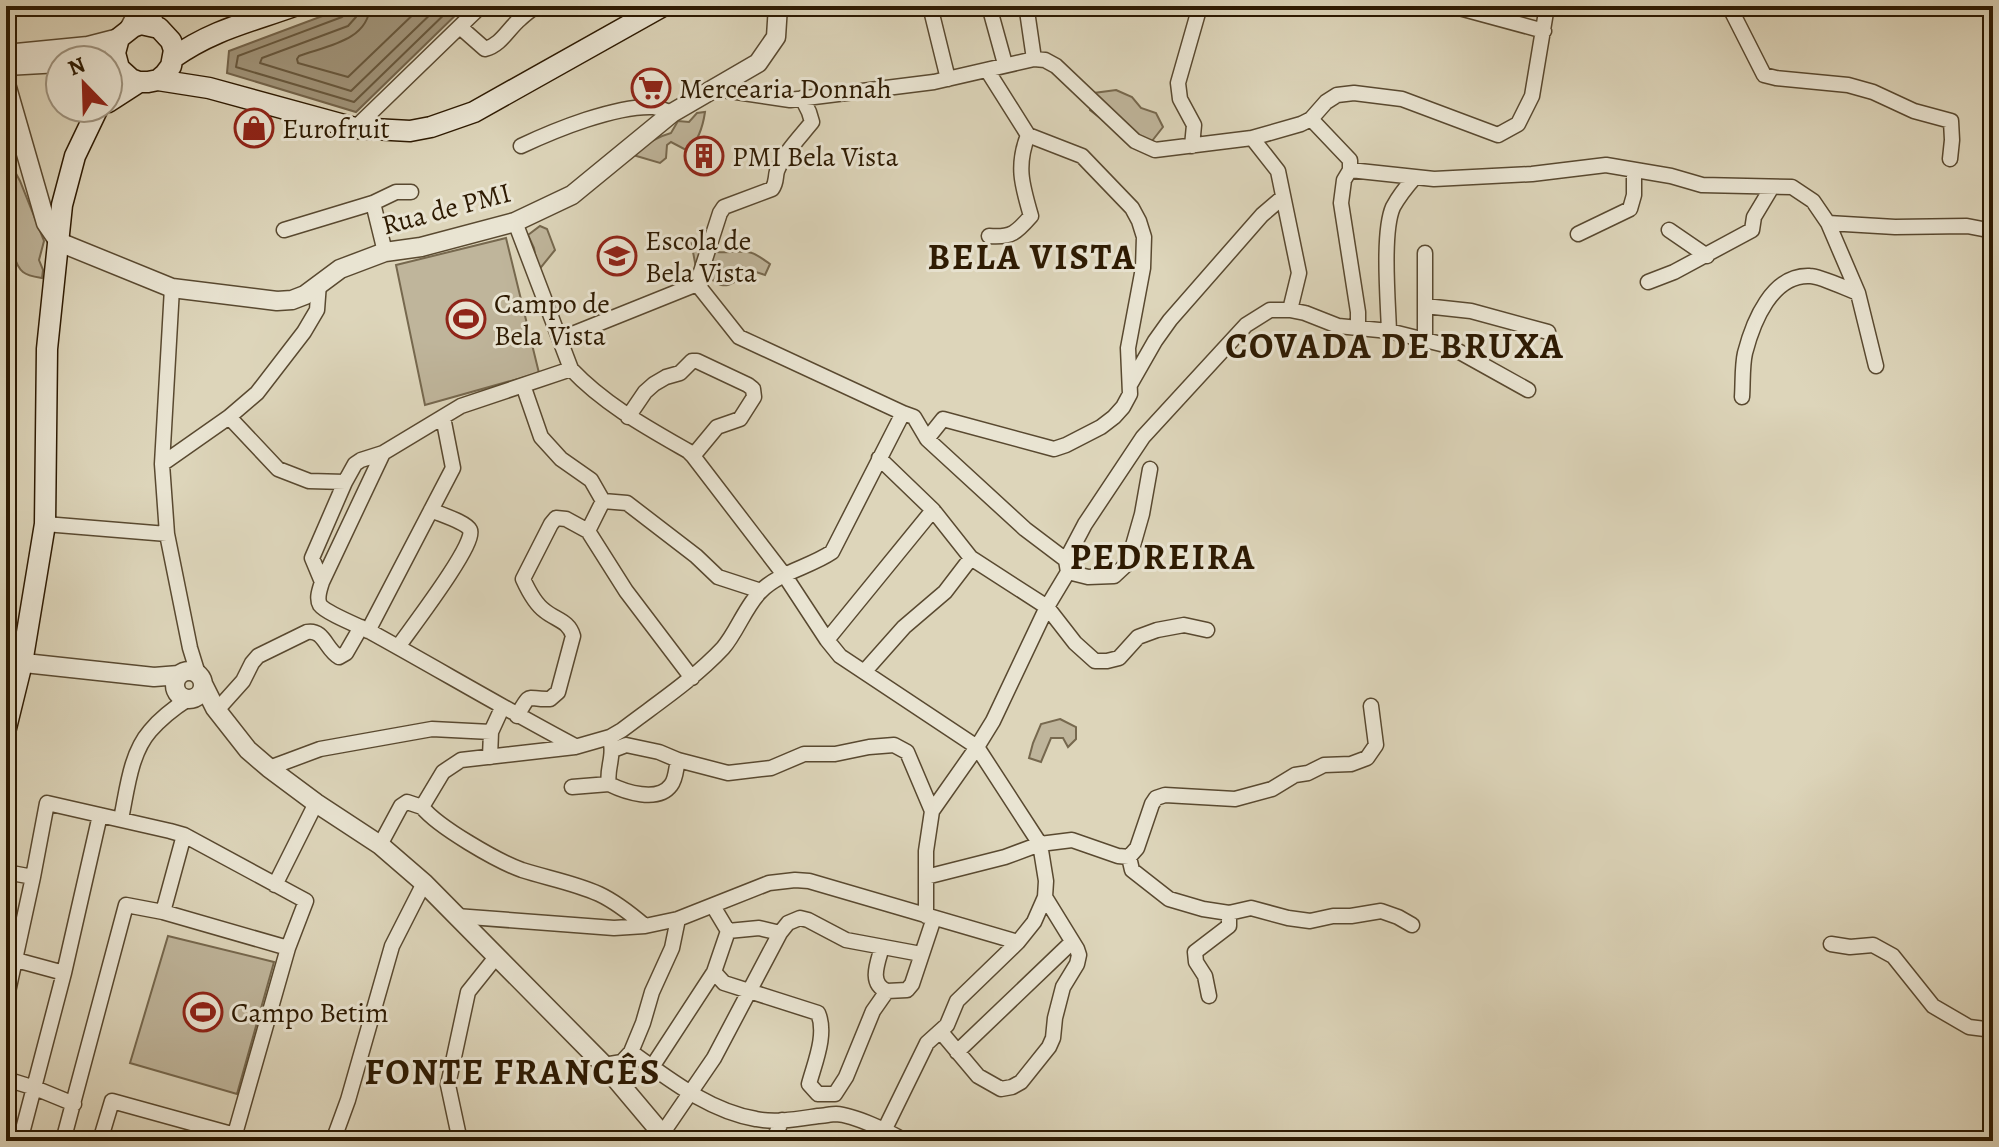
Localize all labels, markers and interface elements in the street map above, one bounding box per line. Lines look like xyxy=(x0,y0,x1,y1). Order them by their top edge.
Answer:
north arrow xyxy=(44,44,124,124)
text: N xyxy=(63,50,90,83)
supermarket icon: Mercearia Donnah xyxy=(630,67,672,109)
place label: Mercearia Donnah xyxy=(679,70,892,108)
shop icon: Eurofruit xyxy=(233,107,275,149)
place label: Eurofruit xyxy=(282,110,390,148)
building icon: PMI Bela Vista xyxy=(683,135,725,177)
place label: PMI Bela Vista xyxy=(732,138,899,176)
street label: Rua de PMI xyxy=(377,173,515,244)
place label: Escola de Bela Vista xyxy=(645,222,757,292)
district label: BELA VISTA xyxy=(927,232,1137,281)
school or university icon: Escola de Bela Vista xyxy=(596,235,638,277)
place label: Campo de Bela Vista xyxy=(494,285,610,355)
sports icon: Campo de Bela Vista xyxy=(445,298,487,340)
district label: COVADA DE BRUXA xyxy=(1225,321,1565,370)
district label: PEDREIRA xyxy=(1070,532,1256,581)
sports icon: Campo Betim xyxy=(182,991,224,1033)
place label: Campo Betim xyxy=(231,994,389,1032)
district label: FONTE FRANCÊS xyxy=(365,1047,661,1096)

